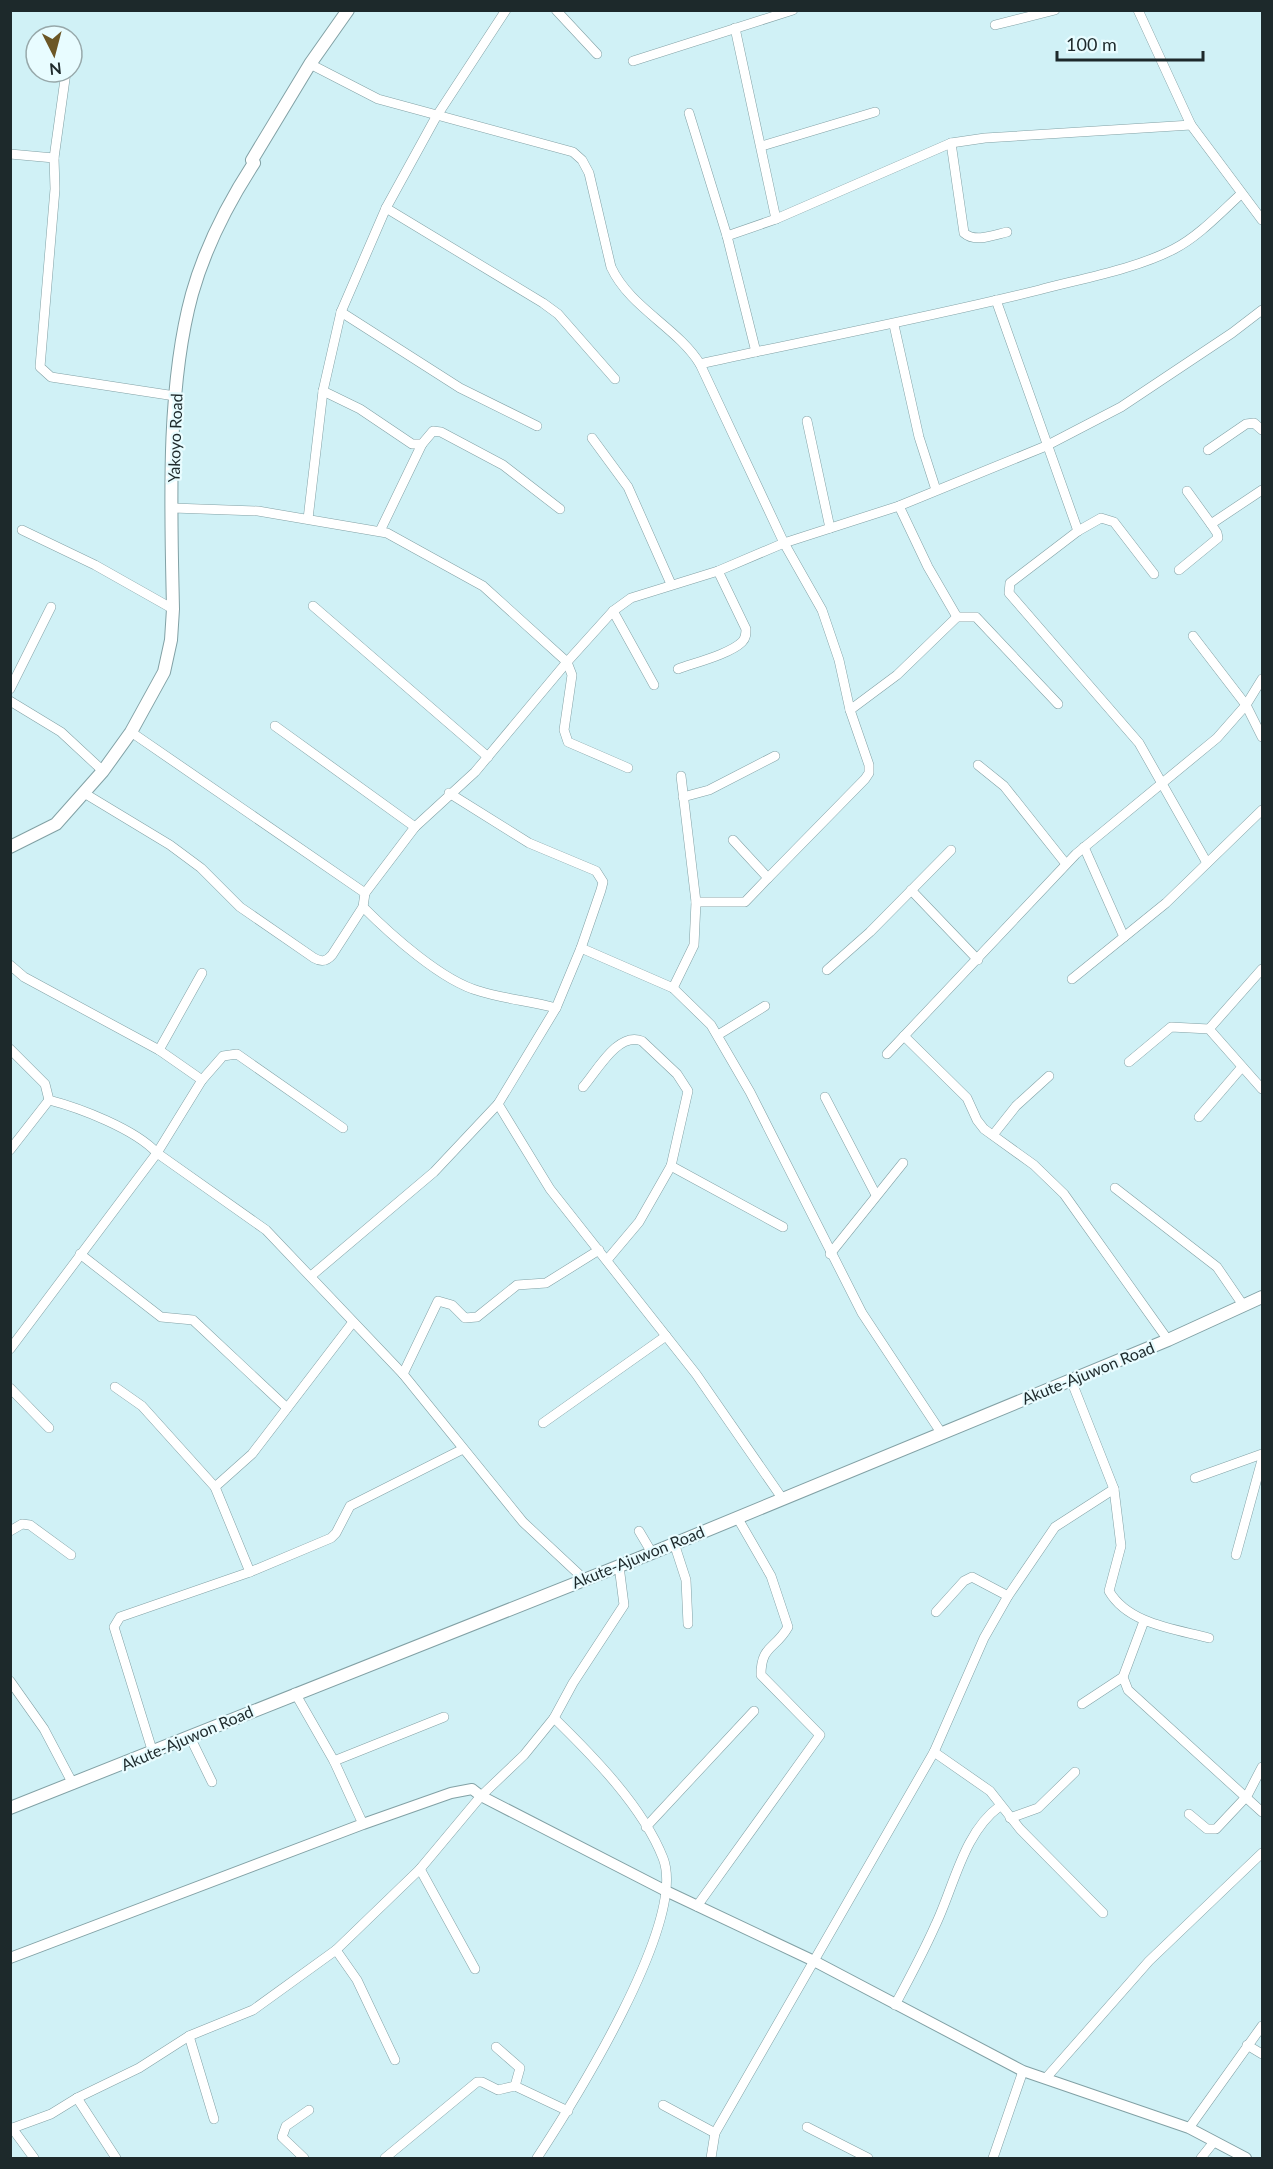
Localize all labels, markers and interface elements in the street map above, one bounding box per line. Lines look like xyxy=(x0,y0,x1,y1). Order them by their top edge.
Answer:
north arrow xyxy=(24,24,84,84)
scale bar xyxy=(1057,24,1202,62)
text: 100 m xyxy=(1066,33,1117,55)
text: N xyxy=(48,59,63,80)
street label: Yakoyo Road xyxy=(163,393,186,483)
street label: Akute-Ajuwon Road xyxy=(1019,1337,1157,1408)
street label: Akute-Ajuwon Road xyxy=(569,1521,707,1592)
street label: Akute-Ajuwon Road xyxy=(118,1701,256,1774)

